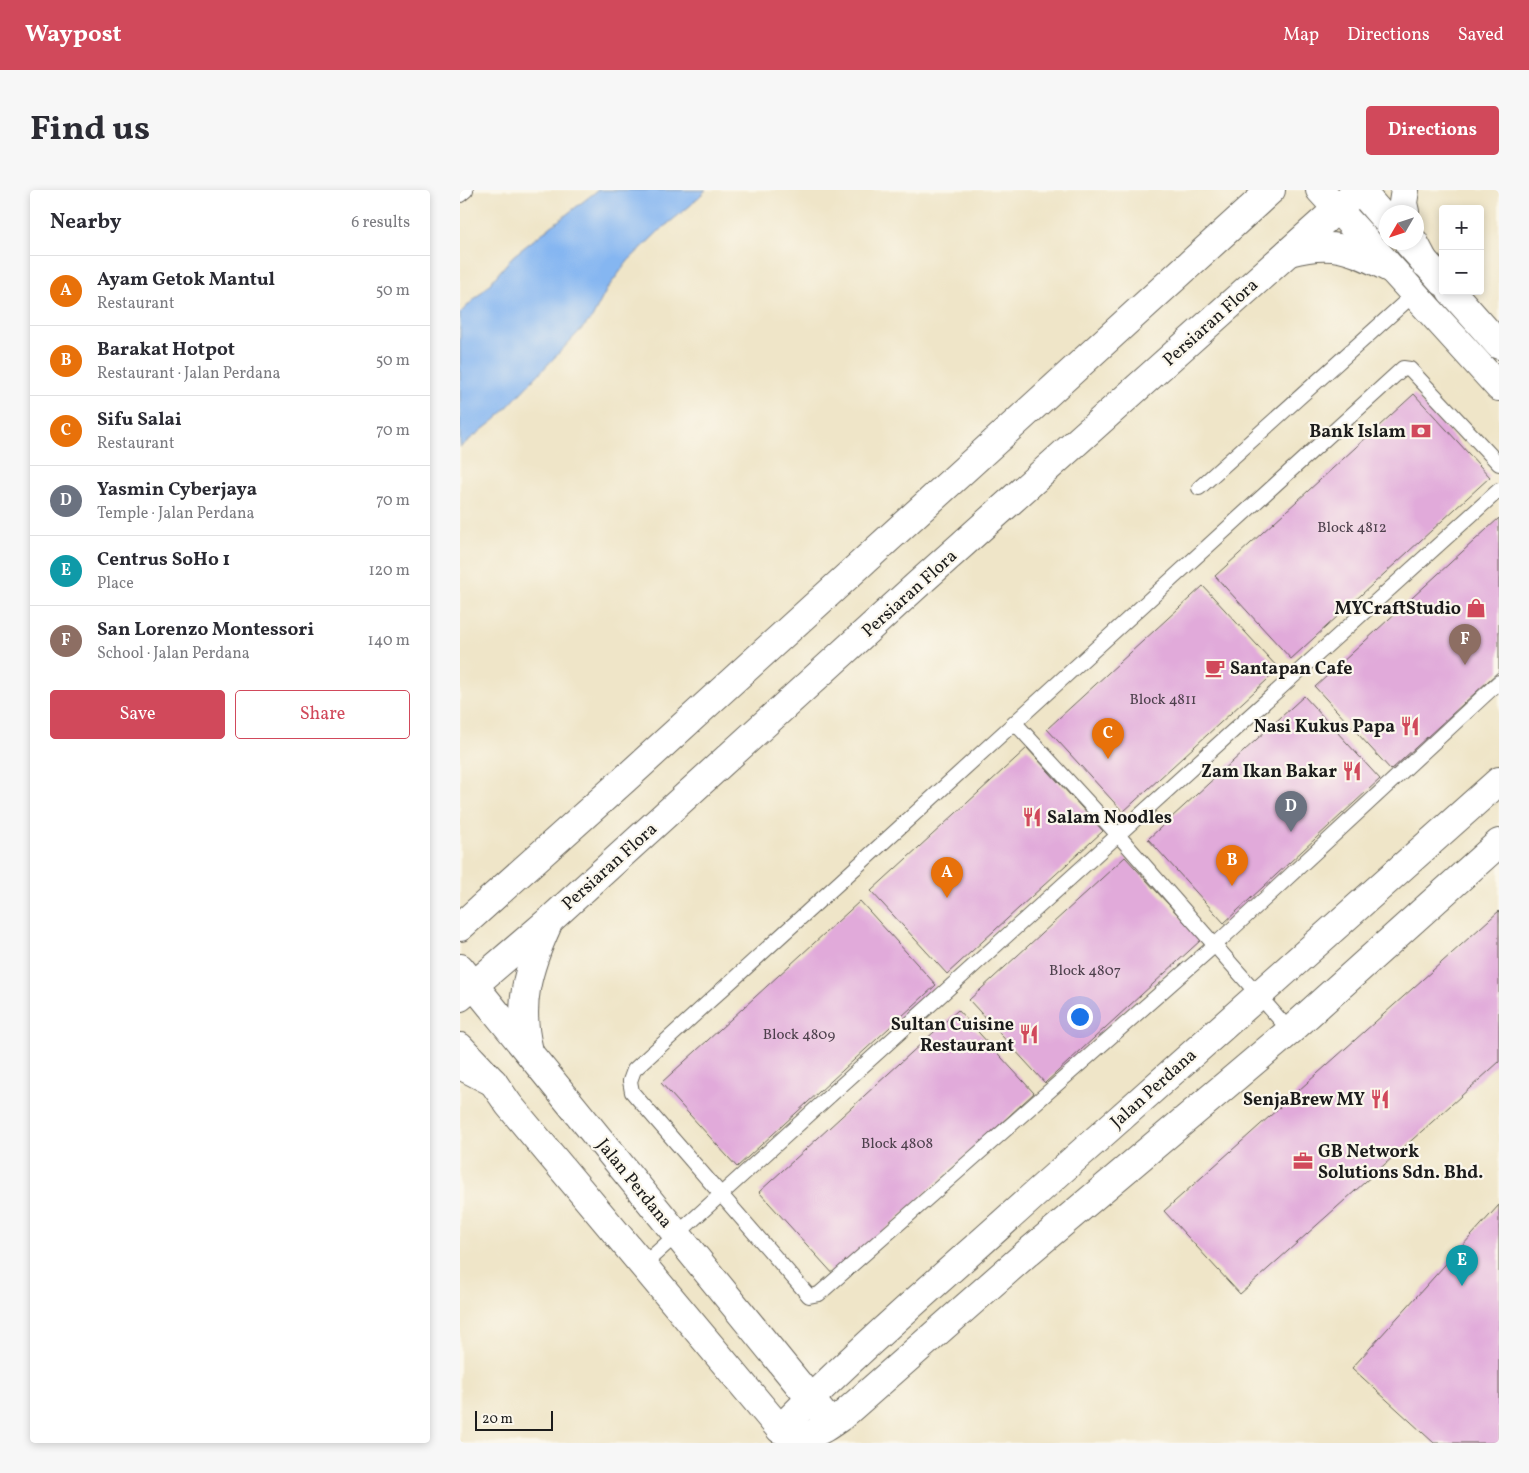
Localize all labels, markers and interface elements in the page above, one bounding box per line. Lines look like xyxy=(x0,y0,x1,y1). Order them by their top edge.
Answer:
text: Waypost xyxy=(25,18,122,52)
text: Map xyxy=(1283,23,1319,48)
text: Directions xyxy=(1347,23,1430,48)
text: Saved xyxy=(1458,23,1504,48)
text: Find us xyxy=(30,106,150,154)
button: Directions xyxy=(1366,106,1499,155)
north arrow xyxy=(1379,205,1424,250)
map controls xyxy=(1439,205,1484,295)
button: + xyxy=(1439,205,1484,250)
text: Nearby xyxy=(50,208,121,237)
text: 6 results xyxy=(351,212,410,234)
button: − xyxy=(1439,250,1484,295)
text: Ayam Getok Mantul xyxy=(97,267,275,293)
street label: Persiaran Flora xyxy=(1158,273,1264,373)
text: A xyxy=(60,280,72,302)
text: 50 m xyxy=(376,280,410,302)
text: Restaurant xyxy=(97,293,175,315)
text: Barakat Hotpot xyxy=(97,337,235,363)
text: B xyxy=(61,350,71,372)
text: 50 m xyxy=(376,350,410,372)
text: Restaurant · Jalan Perdana xyxy=(97,363,281,385)
text: Sifu Salai xyxy=(97,407,182,433)
text: C xyxy=(61,420,71,442)
text: 70 m xyxy=(376,420,410,442)
place label: Bank Islam xyxy=(1309,420,1406,445)
bank icon: Bank Islam xyxy=(1410,420,1432,442)
text: Restaurant xyxy=(97,433,175,455)
text: Yasmin Cyberjaya xyxy=(97,477,257,503)
text: D xyxy=(60,490,72,512)
text: 70 m xyxy=(376,490,410,512)
text: Temple · Jalan Perdana xyxy=(97,503,254,525)
house number: Block 4812 xyxy=(1317,518,1387,539)
street label: Persiaran Flora xyxy=(857,544,963,644)
text: Centrus SoHo 1 xyxy=(97,547,230,573)
text: E xyxy=(61,560,71,582)
text: 120 m xyxy=(368,560,410,582)
text: Place xyxy=(97,573,134,595)
place label: MYCraftStudio xyxy=(1335,597,1461,622)
shop icon: MYCraftStudio xyxy=(1465,597,1487,619)
text: San Lorenzo Montessori xyxy=(97,617,314,643)
pin: F xyxy=(1449,624,1481,665)
text: F xyxy=(61,630,71,652)
text: 140 m xyxy=(368,630,410,652)
text: School · Jalan Perdana xyxy=(97,643,250,665)
cafe icon: Santapan Cafe xyxy=(1204,657,1226,679)
place label: Santapan Cafe xyxy=(1230,657,1353,682)
button: Save xyxy=(50,690,225,739)
button: Share xyxy=(235,690,410,739)
house number: Block 4811 xyxy=(1129,690,1197,711)
place label: Nasi Kukus Papa xyxy=(1254,715,1395,740)
restaurant icon: Nasi Kukus Papa xyxy=(1399,715,1421,737)
pin: C xyxy=(1092,718,1124,759)
place label: Zam Ikan Bakar xyxy=(1201,760,1337,785)
restaurant icon: Zam Ikan Bakar xyxy=(1341,760,1363,782)
pin: D xyxy=(1275,791,1307,832)
restaurant icon: Salam Noodles xyxy=(1021,806,1043,828)
place label: Salam Noodles xyxy=(1047,806,1172,831)
street label: Persiaran Flora xyxy=(557,817,663,917)
pin: B xyxy=(1216,845,1248,886)
pin: A xyxy=(931,857,963,898)
house number: Block 4807 xyxy=(1049,961,1121,982)
your location xyxy=(1067,1004,1093,1030)
place label: Sultan Cuisine Restaurant xyxy=(891,1013,1014,1059)
restaurant icon: Sultan Cuisine Restaurant xyxy=(1018,1023,1040,1045)
house number: Block 4809 xyxy=(763,1025,835,1046)
street label: Jalan Perdana xyxy=(1105,1043,1203,1135)
place label: SenjaBrew MY xyxy=(1243,1088,1366,1113)
restaurant icon: SenjaBrew MY xyxy=(1369,1088,1391,1110)
street label: Jalan Perdana xyxy=(590,1134,678,1234)
house number: Block 4808 xyxy=(861,1134,933,1155)
place label: GB Network Solutions Sdn. Bhd. xyxy=(1318,1140,1483,1186)
office icon: GB Network Solutions Sdn. Bhd. xyxy=(1292,1150,1314,1172)
pin: E xyxy=(1446,1245,1478,1286)
scale bar xyxy=(475,1408,552,1431)
text: 20 m xyxy=(482,1410,513,1429)

